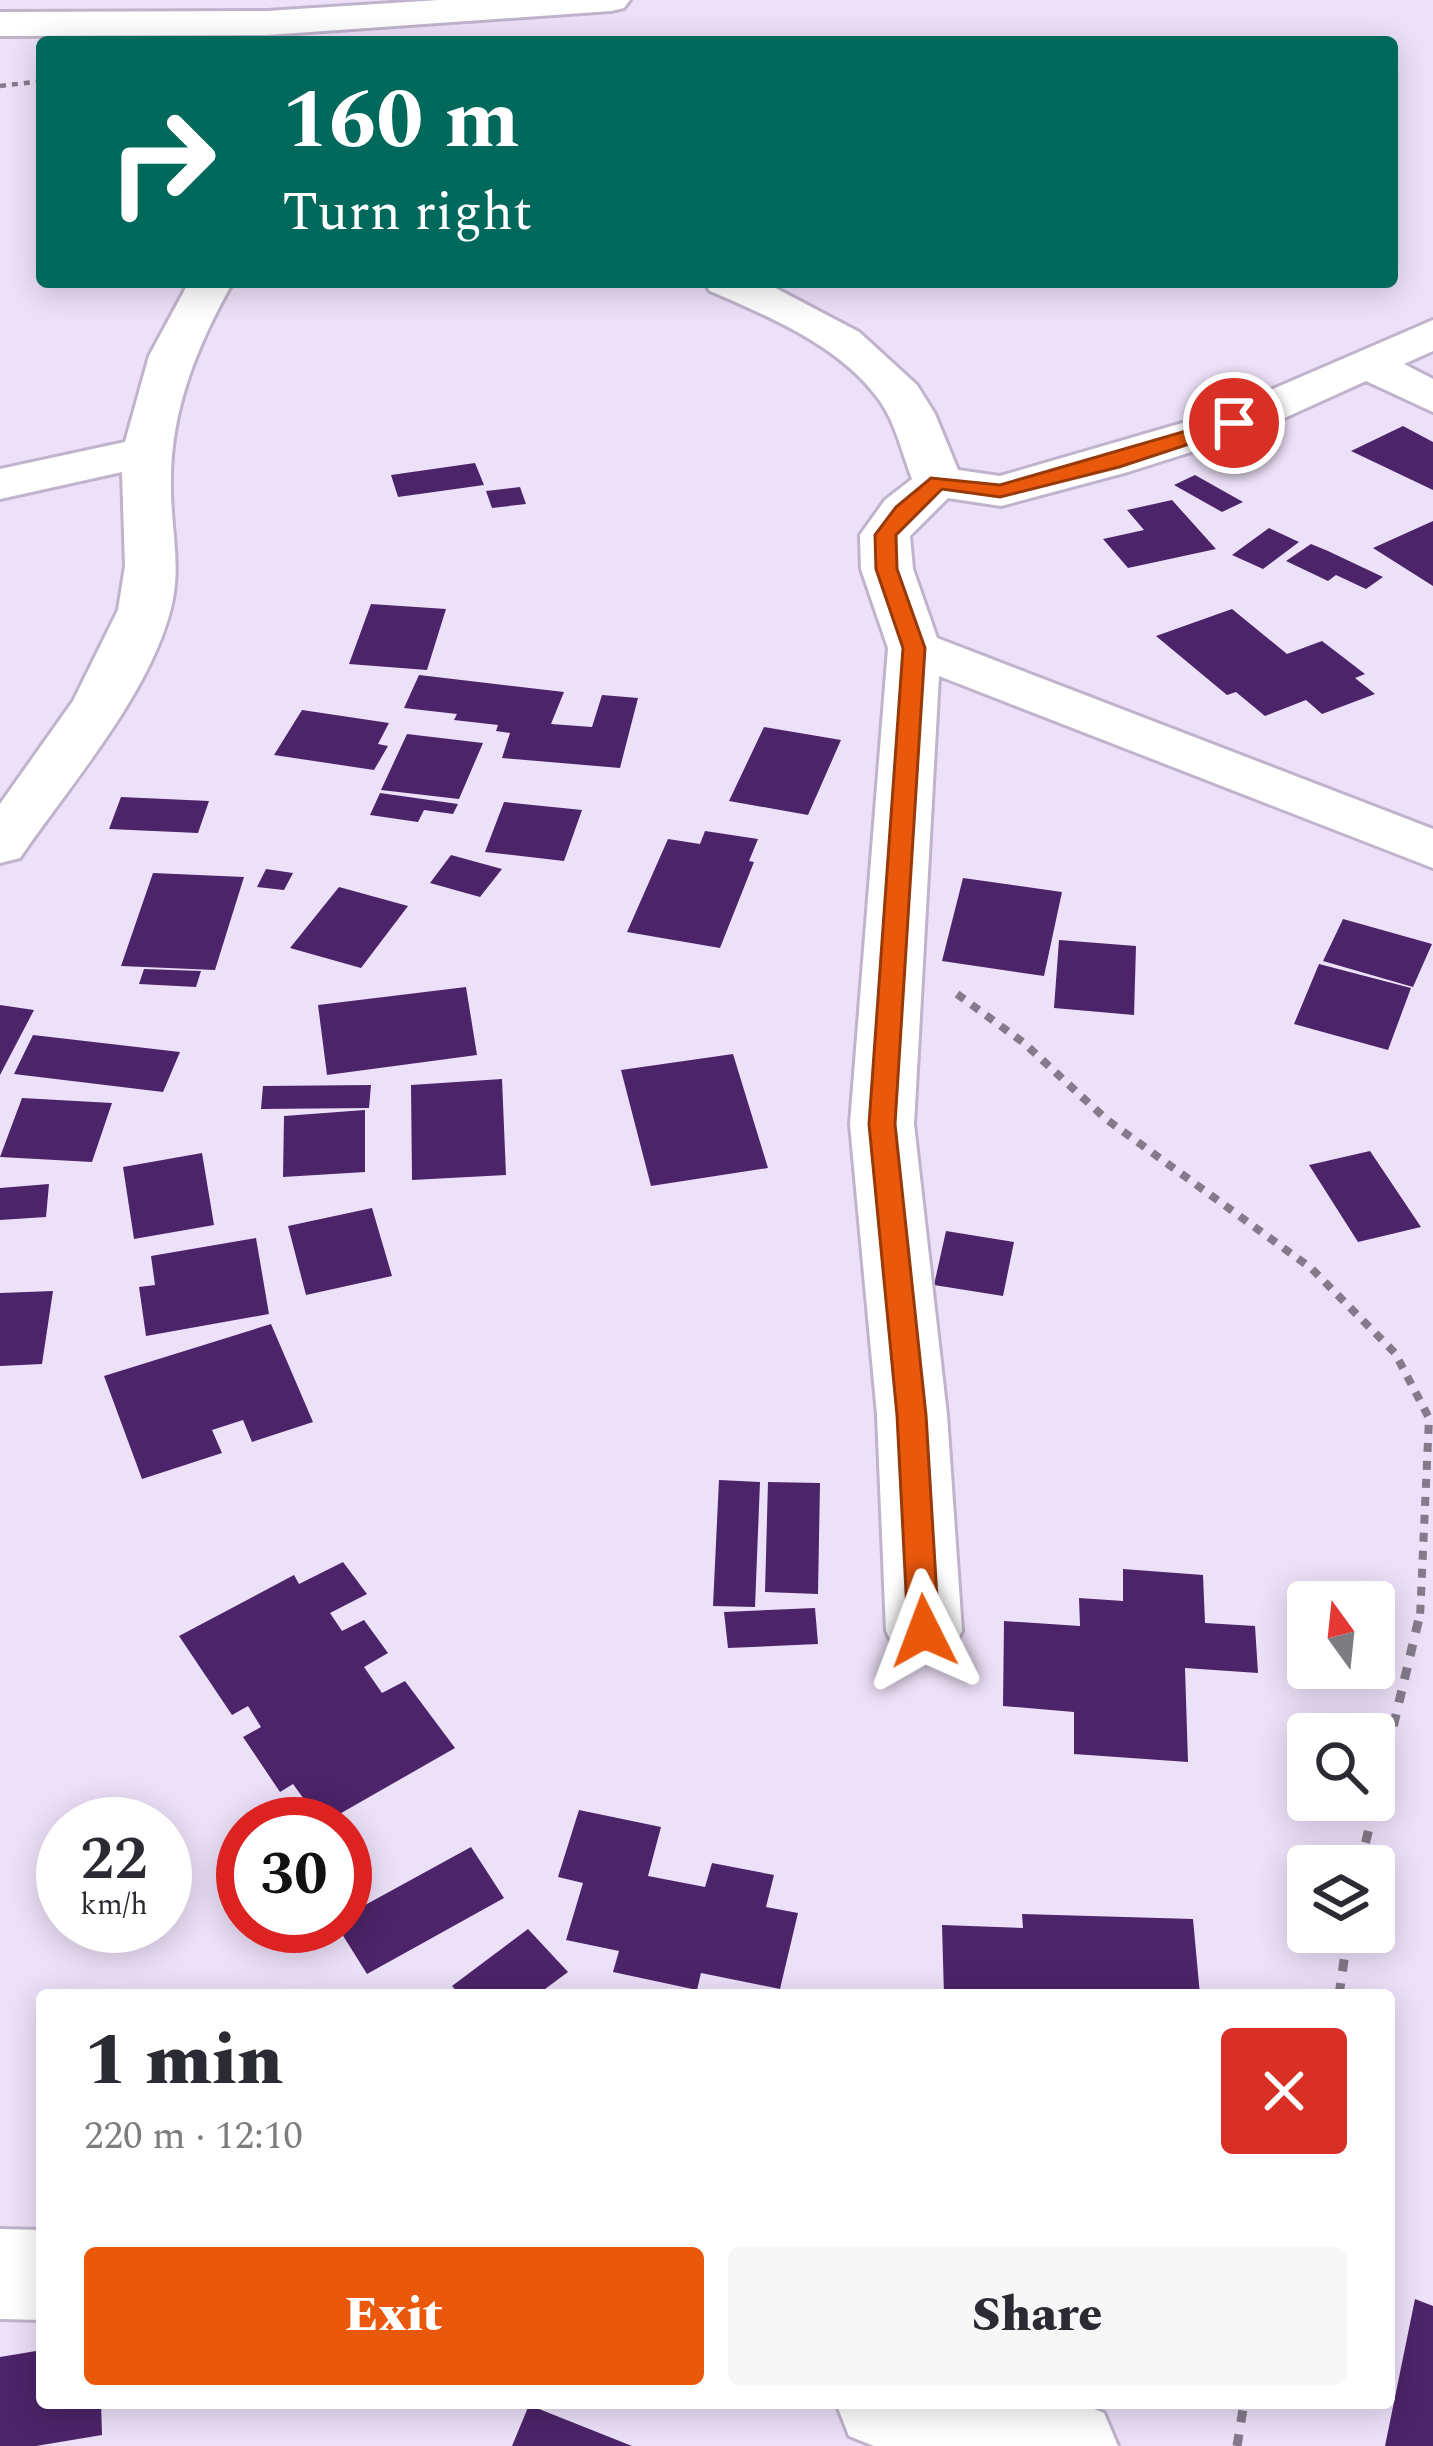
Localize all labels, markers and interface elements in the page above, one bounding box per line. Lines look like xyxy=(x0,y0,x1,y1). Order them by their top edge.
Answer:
text: 160 m xyxy=(282,57,520,185)
icon: right xyxy=(84,84,240,240)
text: Turn right xyxy=(282,172,532,254)
pin xyxy=(1183,372,1285,474)
icon: arrive xyxy=(1201,390,1267,456)
position arrow xyxy=(861,1568,987,1694)
north arrow xyxy=(1287,1581,1395,1689)
map controls xyxy=(1287,1581,1395,1953)
button: search xyxy=(1287,1713,1395,1821)
speed limit sign: 30 xyxy=(216,1797,372,1953)
text: 22 xyxy=(80,1814,148,1906)
button: layers xyxy=(1287,1845,1395,1953)
text: km/h xyxy=(80,1882,148,1928)
text: 1 min xyxy=(84,2007,283,2116)
button: close xyxy=(1221,2028,1347,2154)
text: 220 m · 12:10 xyxy=(84,2107,303,2166)
button: Exit xyxy=(84,2247,704,2385)
button: Share xyxy=(728,2247,1347,2385)

